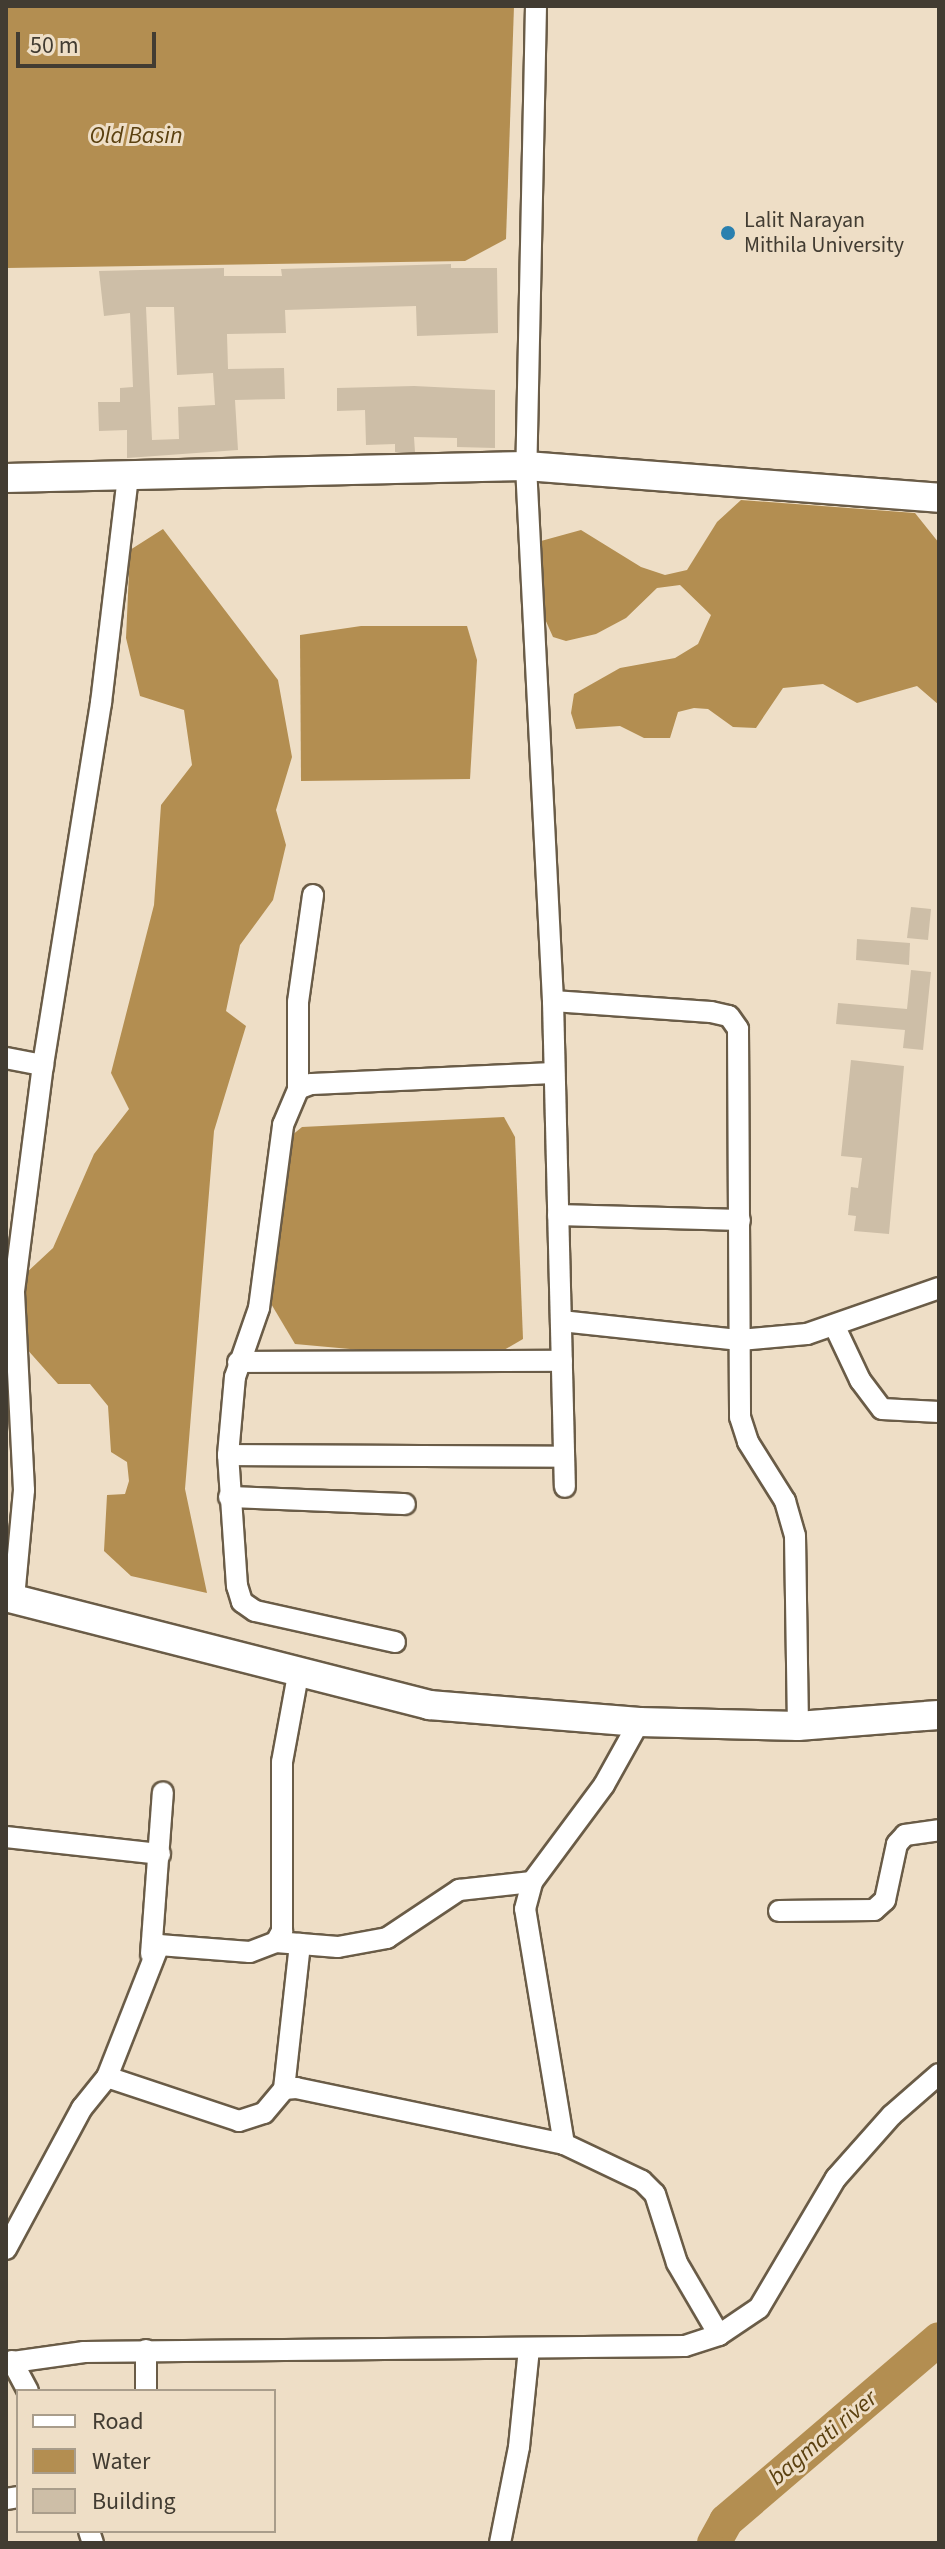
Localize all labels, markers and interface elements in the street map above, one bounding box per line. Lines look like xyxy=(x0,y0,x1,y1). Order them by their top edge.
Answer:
scale bar xyxy=(20,16,160,66)
text: 50 m xyxy=(30,28,79,63)
water label: Old Basin xyxy=(89,122,183,150)
place label: Lalit Narayan Mithila University xyxy=(744,207,904,258)
marker: Lalit Narayan Mithila University xyxy=(719,224,737,242)
water label: bagmati river xyxy=(763,2384,883,2492)
legend xyxy=(16,2389,276,2533)
text: Road xyxy=(92,2404,144,2439)
text: Water xyxy=(92,2444,150,2479)
text: Building xyxy=(92,2484,176,2519)

